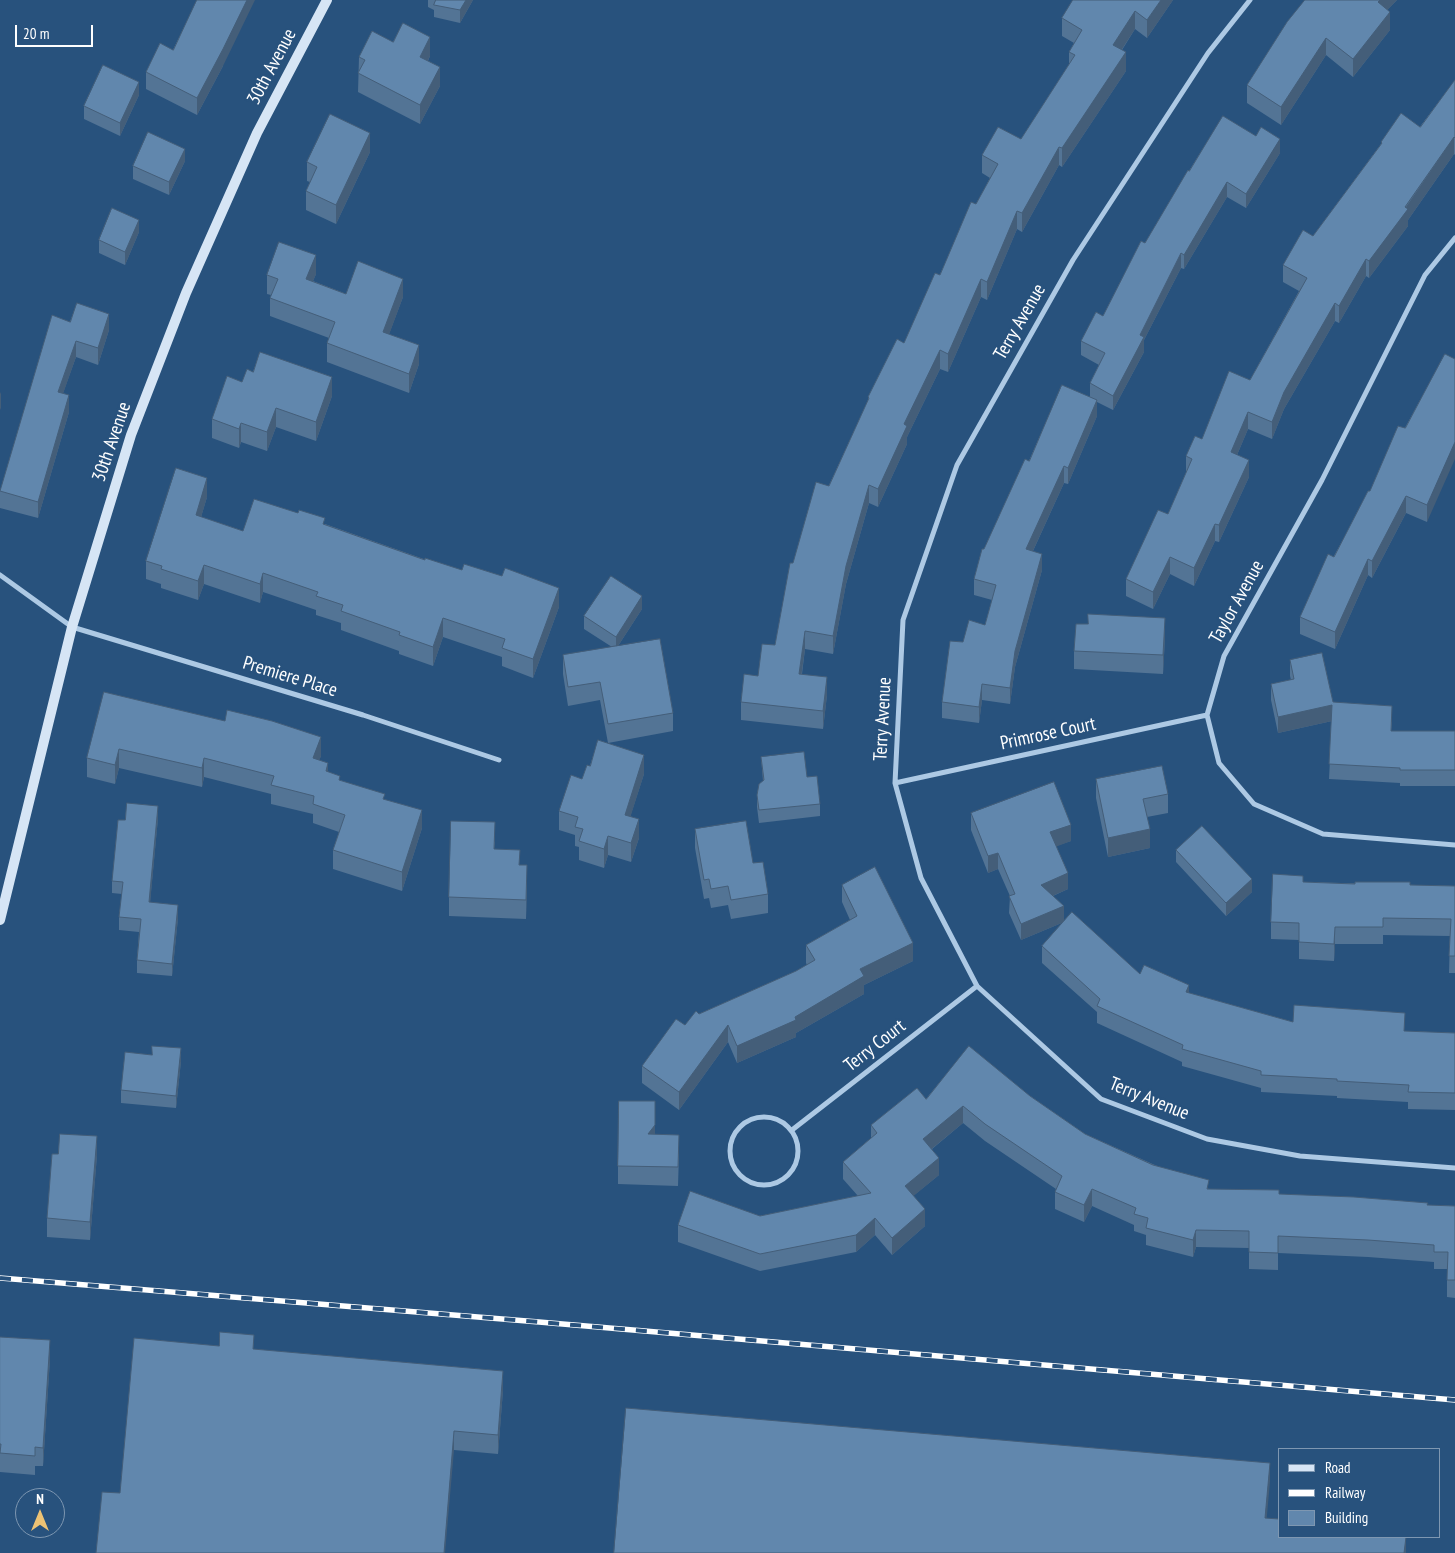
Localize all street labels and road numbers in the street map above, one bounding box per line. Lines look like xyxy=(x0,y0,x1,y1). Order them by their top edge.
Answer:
street label: 30th Avenue xyxy=(243,25,301,109)
street label: Terry Avenue xyxy=(989,280,1051,364)
street label: 30th Avenue xyxy=(88,399,136,485)
street label: Taylor Avenue xyxy=(1205,556,1269,648)
street label: Premiere Place xyxy=(240,652,340,702)
street label: Terry Avenue xyxy=(869,676,897,762)
street label: Primrose Court xyxy=(998,713,1098,755)
street label: Terry Court xyxy=(840,1015,910,1077)
street label: Terry Avenue xyxy=(1106,1073,1192,1125)

